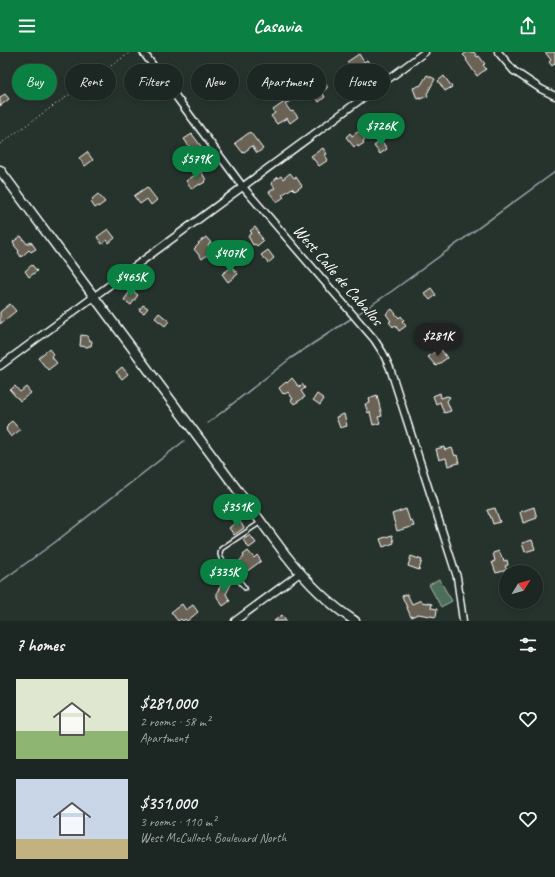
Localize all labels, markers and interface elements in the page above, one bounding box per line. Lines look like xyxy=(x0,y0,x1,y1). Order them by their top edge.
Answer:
icon: menu xyxy=(16,15,38,37)
text: Casavia xyxy=(254,15,301,37)
icon: share xyxy=(517,15,539,37)
chip: Buy xyxy=(12,64,57,100)
chip: Rent xyxy=(65,64,116,100)
chip: Filters xyxy=(124,64,183,100)
chip: New xyxy=(191,64,239,100)
chip: Apartment xyxy=(247,64,326,100)
chip: House xyxy=(334,64,390,100)
pin: $726K xyxy=(353,113,409,147)
text: $726K xyxy=(366,118,396,134)
pin: $579K xyxy=(168,146,224,180)
text: $579K xyxy=(181,151,211,167)
street label: West Calle de Caballos xyxy=(288,220,389,331)
pin: $407K xyxy=(202,240,258,274)
text: $407K xyxy=(215,245,245,261)
pin: $465K xyxy=(103,264,159,298)
text: $465K xyxy=(116,269,146,285)
pin: $281K xyxy=(410,323,466,357)
text: $281K xyxy=(423,328,453,344)
pin: $351K xyxy=(209,494,265,528)
text: $351K xyxy=(222,499,252,515)
pin: $335K xyxy=(196,559,252,593)
text: $335K xyxy=(209,564,239,580)
north arrow xyxy=(499,565,543,609)
map controls xyxy=(499,565,543,609)
icon: filters xyxy=(517,634,539,656)
text: 7 homes xyxy=(16,635,64,656)
text: $281,000 xyxy=(140,693,197,714)
icon: home xyxy=(48,695,96,743)
icon: heart xyxy=(517,708,539,730)
text: 2 rooms · 58 m² xyxy=(140,714,210,730)
text: Apartment xyxy=(140,730,188,746)
text: $351,000 xyxy=(140,793,197,814)
icon: home xyxy=(48,795,96,843)
icon: heart xyxy=(517,808,539,830)
text: 3 rooms · 110 m² xyxy=(140,814,216,830)
text: West McCulloch Boulevard North xyxy=(140,830,286,846)

